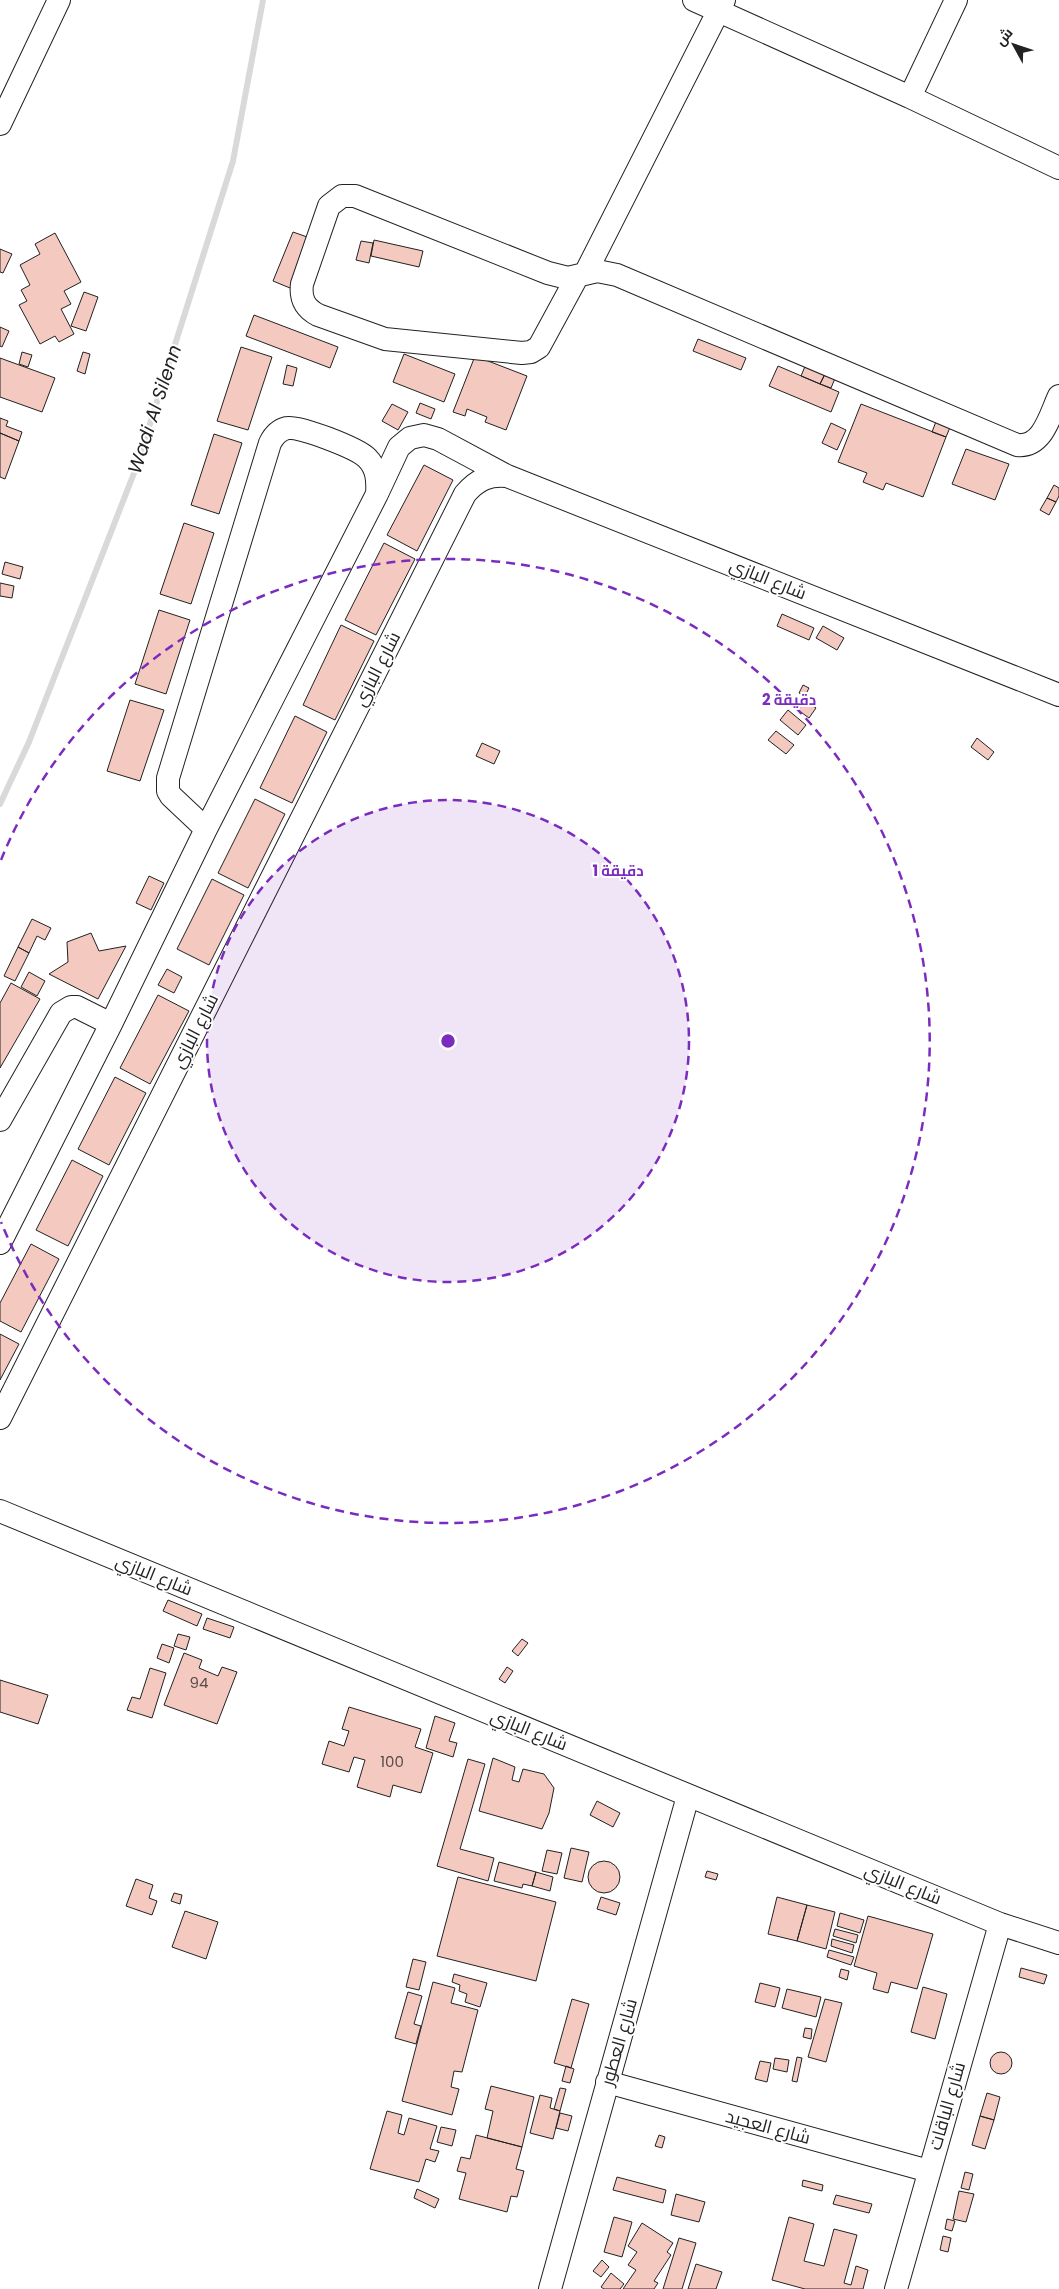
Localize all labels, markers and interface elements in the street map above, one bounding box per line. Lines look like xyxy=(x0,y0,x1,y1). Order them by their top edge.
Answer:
north arrow xyxy=(989,20,1039,70)
text: ش xyxy=(991,23,1017,50)
water label: Wadi Al Silenn xyxy=(121,341,188,477)
street label: شارع البازي xyxy=(725,552,810,607)
street label: شارع البازي xyxy=(347,627,408,711)
text: 2 دقيقة xyxy=(762,689,816,710)
text: 1 دقيقة xyxy=(592,860,644,881)
street label: شارع البازي xyxy=(165,989,226,1073)
centre of rings xyxy=(439,1032,457,1050)
street label: شارع البازي xyxy=(111,1548,196,1603)
house number: 94 xyxy=(190,1672,208,1693)
street label: شارع البازي xyxy=(486,1703,571,1758)
house number: 100 xyxy=(380,1751,404,1772)
street label: شارع البازي xyxy=(860,1857,945,1912)
street label: شارع العطور xyxy=(594,1995,643,2089)
street label: شارع الباقات xyxy=(922,2059,971,2153)
street label: شارع العجيد xyxy=(723,2103,813,2150)

